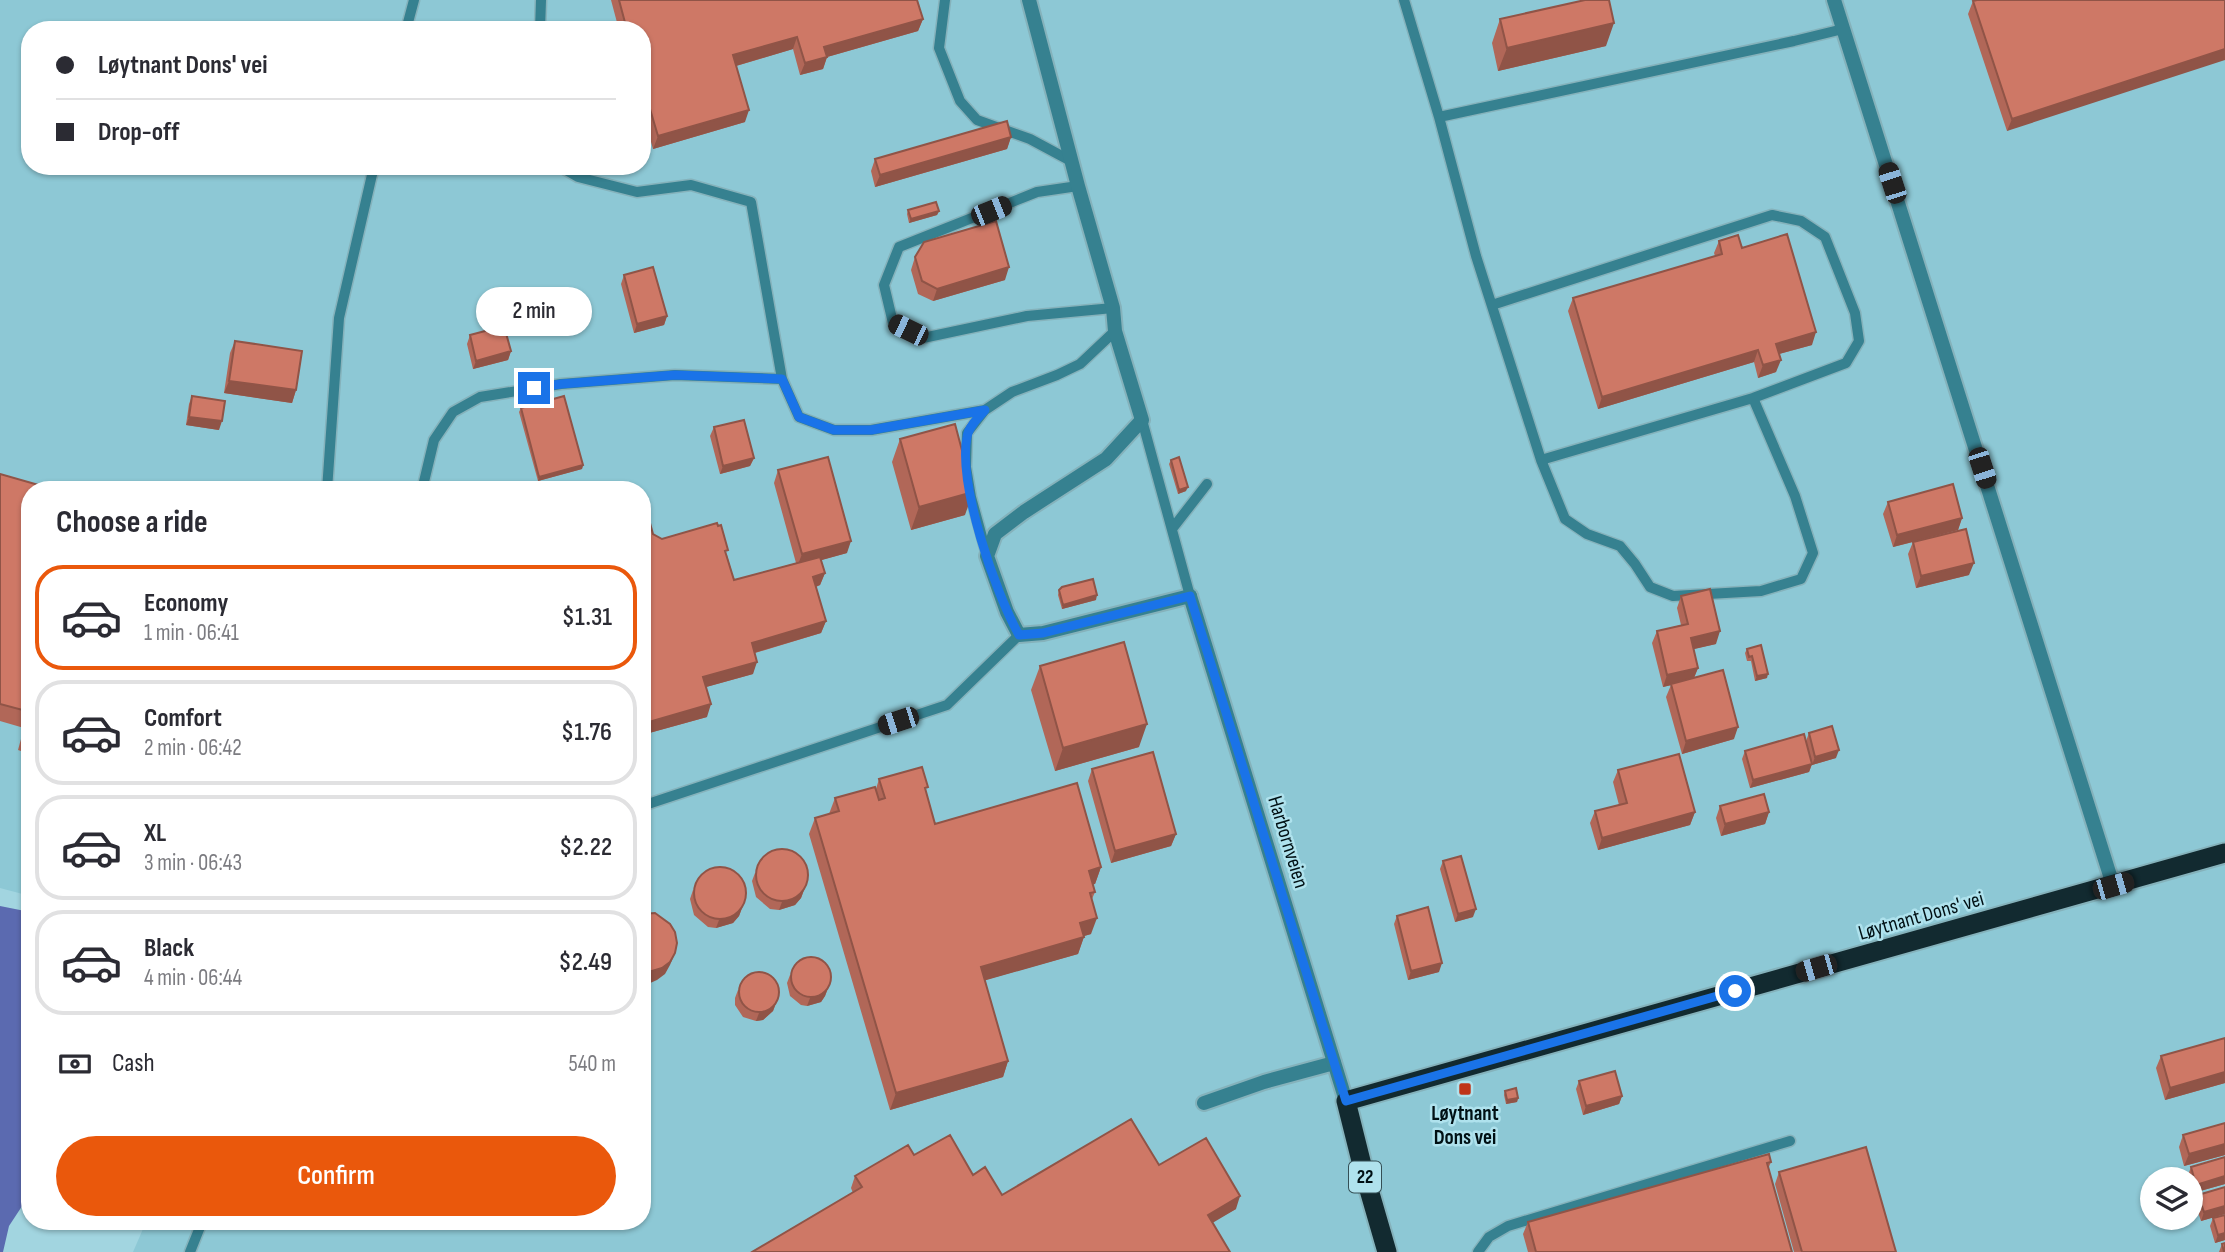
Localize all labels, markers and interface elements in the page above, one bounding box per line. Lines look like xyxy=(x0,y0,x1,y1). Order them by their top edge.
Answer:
text: Løytnant Dons' vei xyxy=(98,50,268,81)
text: Drop-off xyxy=(98,117,179,148)
car xyxy=(1876,160,1909,206)
car xyxy=(968,193,1015,229)
callout: 2 min xyxy=(476,286,592,336)
text: 2 min xyxy=(512,297,556,325)
car xyxy=(885,311,932,349)
route end xyxy=(518,372,550,404)
car xyxy=(1966,445,1999,491)
text: Choose a ride xyxy=(56,503,208,542)
icon: car xyxy=(60,586,123,649)
text: Economy xyxy=(144,588,228,619)
text: $1.31 xyxy=(562,602,612,633)
text: 1 min · 06:41 xyxy=(144,619,239,647)
icon: car xyxy=(60,701,123,764)
text: Comfort xyxy=(144,703,222,734)
car xyxy=(875,705,922,737)
text: $1.76 xyxy=(561,717,612,748)
text: 2 min · 06:42 xyxy=(144,734,242,762)
street label: Harbornveien xyxy=(1262,793,1314,891)
icon: car xyxy=(60,816,123,879)
text: XL xyxy=(144,818,166,849)
text: $2.22 xyxy=(559,832,612,863)
text: 3 min · 06:43 xyxy=(144,849,242,877)
car xyxy=(2090,870,2137,902)
street label: Løytnant Dons' vei xyxy=(1855,886,1987,946)
icon: car xyxy=(60,931,123,994)
text: Black xyxy=(144,933,194,964)
text: $2.49 xyxy=(559,947,612,978)
car xyxy=(1793,952,1840,984)
text: 4 min · 06:44 xyxy=(144,964,242,992)
route start xyxy=(1719,975,1751,1007)
icon: cash xyxy=(56,1045,94,1083)
text: Cash xyxy=(112,1048,155,1079)
text: 540 m xyxy=(568,1050,616,1078)
marker: Løytnant Dons vei xyxy=(1457,1081,1473,1097)
place label: Løytnant Dons vei xyxy=(1431,1101,1499,1150)
button: Confirm xyxy=(56,1136,616,1216)
road number: 22 xyxy=(1349,1162,1381,1192)
map controls xyxy=(2140,1167,2203,1230)
button: layers xyxy=(2140,1167,2203,1230)

